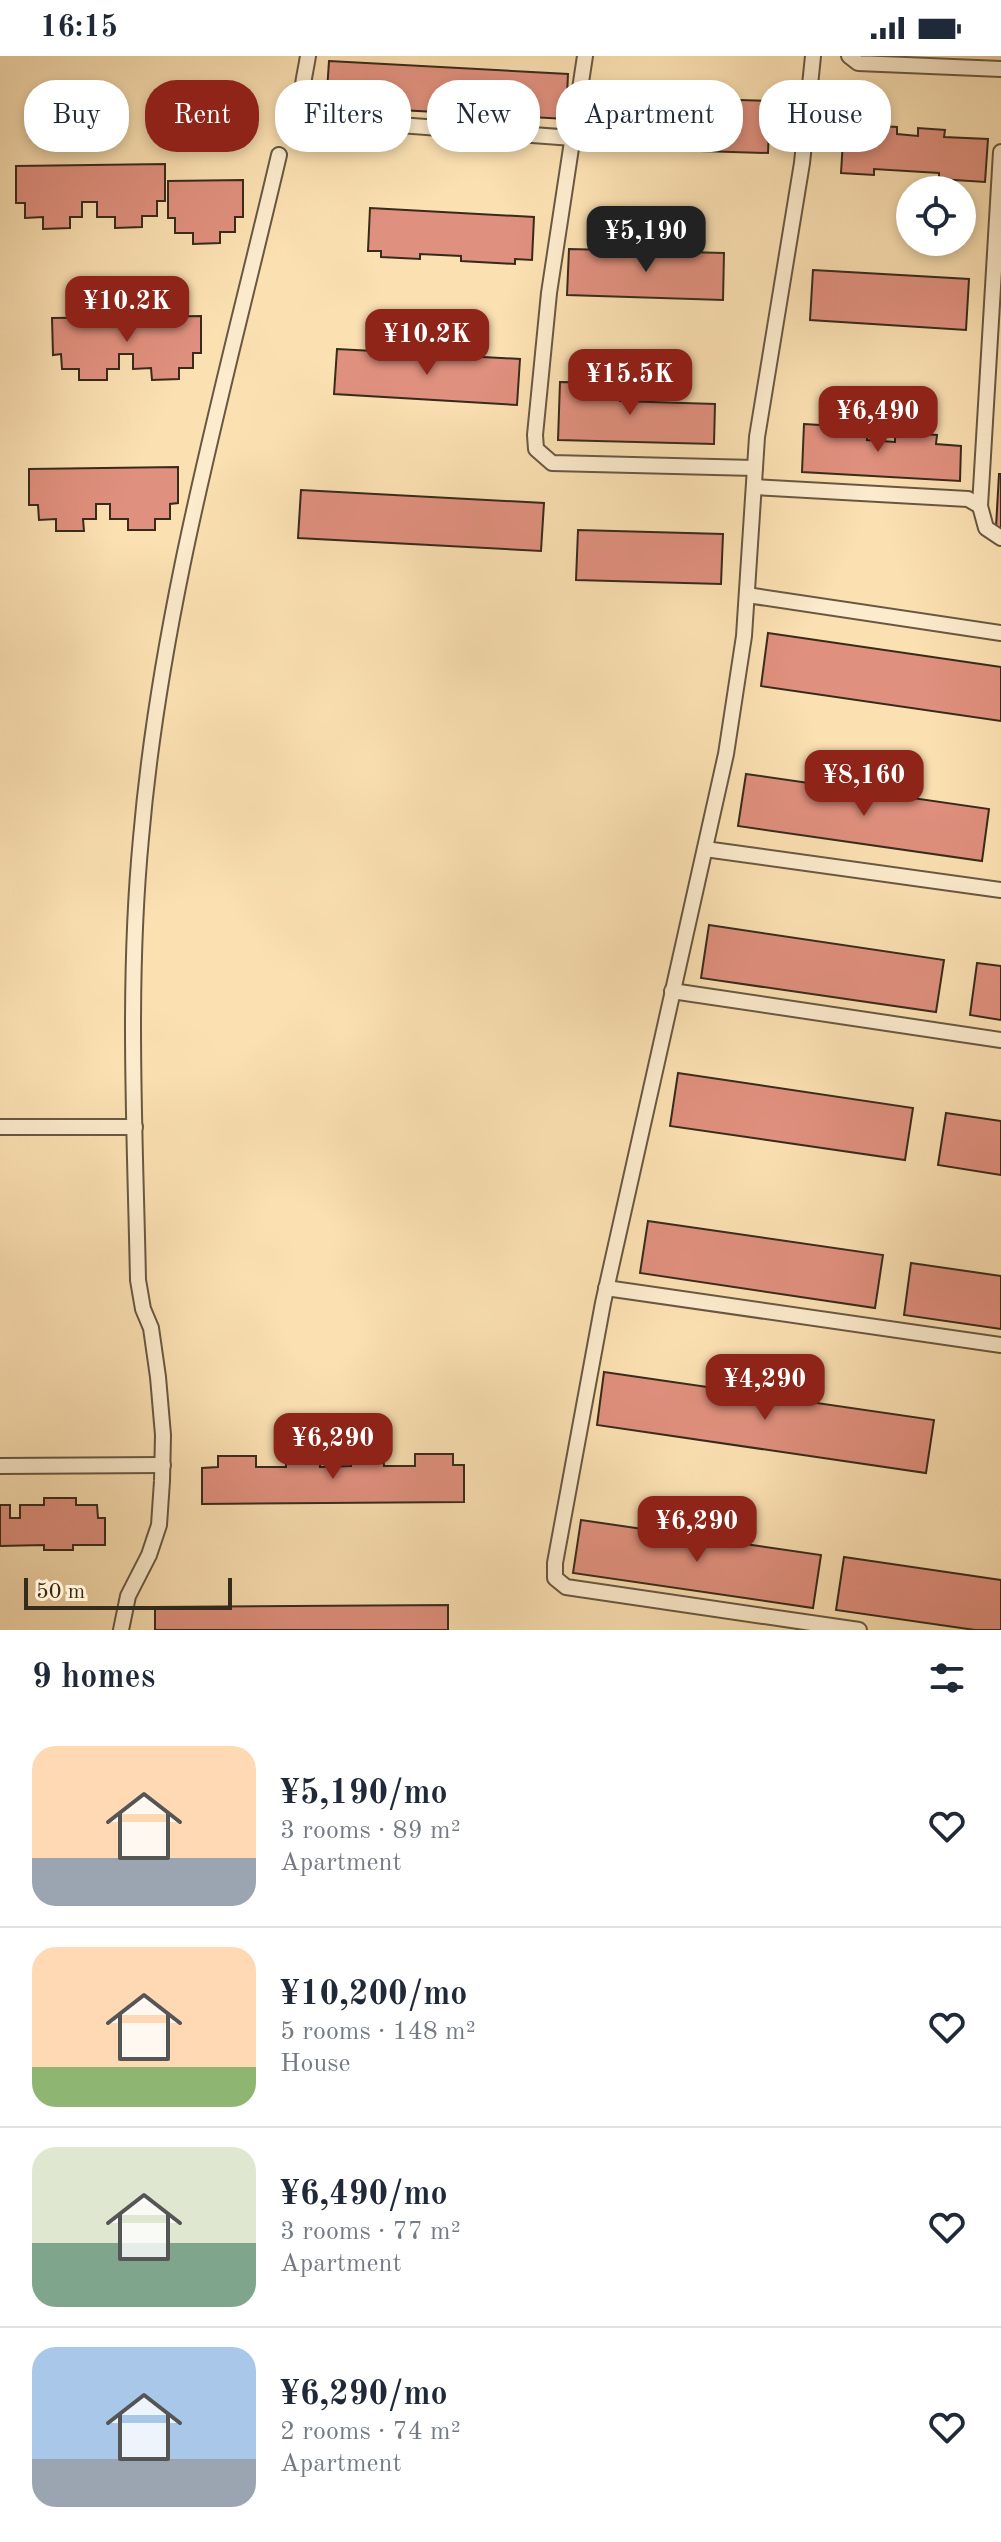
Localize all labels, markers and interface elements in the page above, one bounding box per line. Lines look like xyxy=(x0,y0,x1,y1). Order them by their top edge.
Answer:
text: 16:15 xyxy=(40,13,118,43)
chip: Buy xyxy=(24,80,129,152)
chip: Rent xyxy=(145,80,259,152)
chip: Filters xyxy=(275,80,411,152)
chip: New xyxy=(427,80,540,152)
chip: Apartment xyxy=(556,80,743,152)
chip: House xyxy=(759,80,891,152)
map controls xyxy=(896,176,976,256)
button: locate xyxy=(896,176,976,256)
pin: ¥5,190 xyxy=(581,206,711,274)
text: ¥5,190 xyxy=(605,219,687,245)
pin: ¥10.2K xyxy=(62,276,192,344)
text: ¥10.2K xyxy=(83,289,171,315)
pin: ¥10.2K xyxy=(362,309,492,377)
text: ¥10.2K xyxy=(383,322,471,348)
pin: ¥15.5K xyxy=(565,349,695,417)
text: ¥15.5K xyxy=(586,362,674,388)
pin: ¥6,490 xyxy=(813,386,943,454)
text: ¥6,490 xyxy=(837,399,919,425)
pin: ¥8,160 xyxy=(799,750,929,818)
text: ¥8,160 xyxy=(823,763,905,789)
pin: ¥4,290 xyxy=(700,1354,830,1422)
text: ¥4,290 xyxy=(724,1367,806,1393)
pin: ¥6,290 xyxy=(268,1413,398,1481)
text: ¥6,290 xyxy=(292,1426,374,1452)
pin: ¥6,290 xyxy=(632,1496,762,1564)
text: ¥6,290 xyxy=(656,1509,738,1535)
scale bar xyxy=(24,1574,232,1610)
text: 50 m xyxy=(36,1581,85,1603)
icon: filters xyxy=(925,1656,969,1700)
text: 9 homes xyxy=(32,1661,155,1695)
text: ¥5,190/mo xyxy=(280,1777,448,1811)
icon: home xyxy=(96,1778,192,1874)
icon: heart xyxy=(925,1804,969,1848)
text: 3 rooms · 89 m² xyxy=(280,1818,461,1844)
text: Apartment xyxy=(280,1850,402,1876)
text: ¥10,200/mo xyxy=(280,1978,467,2012)
icon: home xyxy=(96,1979,192,2075)
icon: heart xyxy=(925,2005,969,2049)
text: 5 rooms · 148 m² xyxy=(280,2019,476,2045)
text: House xyxy=(280,2051,351,2077)
text: ¥6,490/mo xyxy=(280,2178,448,2212)
icon: home xyxy=(96,2179,192,2275)
icon: heart xyxy=(925,2205,969,2249)
text: 3 rooms · 77 m² xyxy=(280,2219,461,2245)
text: Apartment xyxy=(280,2251,402,2277)
text: ¥6,290/mo xyxy=(280,2378,448,2412)
icon: home xyxy=(96,2379,192,2475)
icon: heart xyxy=(925,2405,969,2449)
text: 2 rooms · 74 m² xyxy=(280,2419,461,2445)
text: Apartment xyxy=(280,2451,402,2477)

